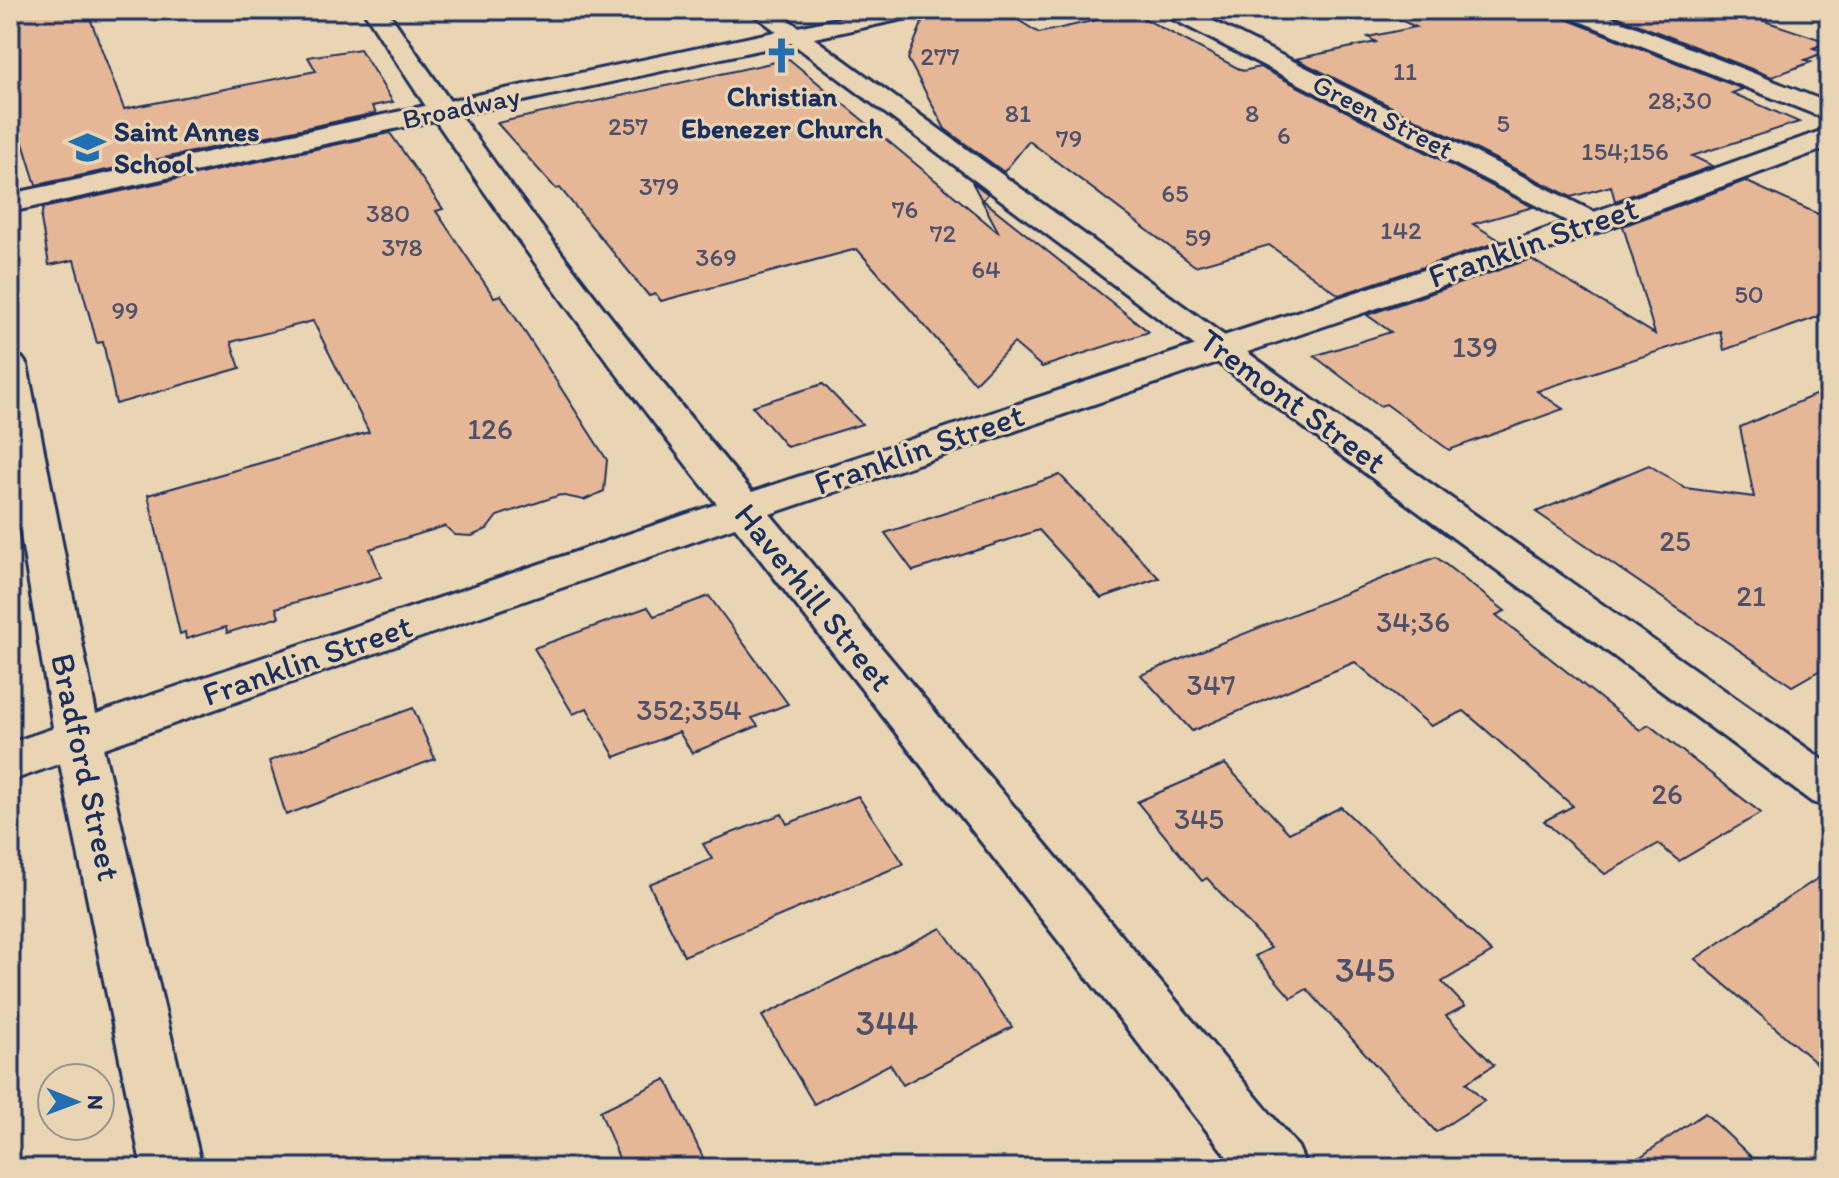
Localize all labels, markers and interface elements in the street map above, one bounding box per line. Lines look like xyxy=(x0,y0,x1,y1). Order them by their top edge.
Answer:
church icon: Christian Ebenezer Church xyxy=(763,37,801,75)
house number: 277 xyxy=(920,40,960,72)
house number: 11 xyxy=(1393,55,1417,87)
street label: Green Street xyxy=(1307,66,1459,166)
street label: Broadway xyxy=(399,78,523,136)
place label: Christian Ebenezer Church xyxy=(681,79,884,145)
house number: 28;30 xyxy=(1648,84,1712,116)
house number: 81 xyxy=(1005,97,1031,129)
house number: 8 xyxy=(1245,97,1259,129)
house number: 5 xyxy=(1496,107,1510,139)
house number: 257 xyxy=(608,110,648,142)
place label: Saint Annes School xyxy=(114,114,260,180)
house number: 6 xyxy=(1277,119,1291,151)
house number: 79 xyxy=(1056,122,1082,154)
school or university icon: Saint Annes School xyxy=(69,128,107,166)
house number: 154;156 xyxy=(1581,135,1669,167)
house number: 379 xyxy=(639,170,679,202)
house number: 65 xyxy=(1161,177,1189,209)
street label: Franklin Street xyxy=(1423,187,1643,297)
house number: 76 xyxy=(892,193,918,225)
house number: 380 xyxy=(366,197,410,229)
house number: 142 xyxy=(1380,214,1422,246)
house number: 72 xyxy=(930,217,957,249)
house number: 59 xyxy=(1184,221,1212,253)
house number: 378 xyxy=(381,231,423,263)
house number: 369 xyxy=(695,241,737,273)
house number: 64 xyxy=(971,253,1001,285)
house number: 50 xyxy=(1734,278,1764,310)
house number: 99 xyxy=(111,294,139,326)
street label: Tremont Street xyxy=(1191,319,1395,483)
house number: 139 xyxy=(1452,328,1498,365)
street label: Franklin Street xyxy=(809,394,1029,504)
house number: 126 xyxy=(467,410,513,447)
street label: Haverhill Street xyxy=(726,495,902,699)
house number: 25 xyxy=(1659,522,1691,559)
house number: 21 xyxy=(1736,577,1766,614)
house number: 34;36 xyxy=(1376,603,1450,640)
street label: Franklin Street xyxy=(197,605,417,715)
street label: Bradford Street xyxy=(42,650,130,885)
house number: 347 xyxy=(1186,666,1236,703)
house number: 352;354 xyxy=(636,691,742,728)
house number: 26 xyxy=(1651,775,1683,812)
house number: 345 xyxy=(1174,800,1224,837)
house number: 345 xyxy=(1335,948,1395,991)
house number: 344 xyxy=(856,1001,918,1044)
north arrow xyxy=(36,1062,116,1142)
text: N xyxy=(82,1095,109,1110)

